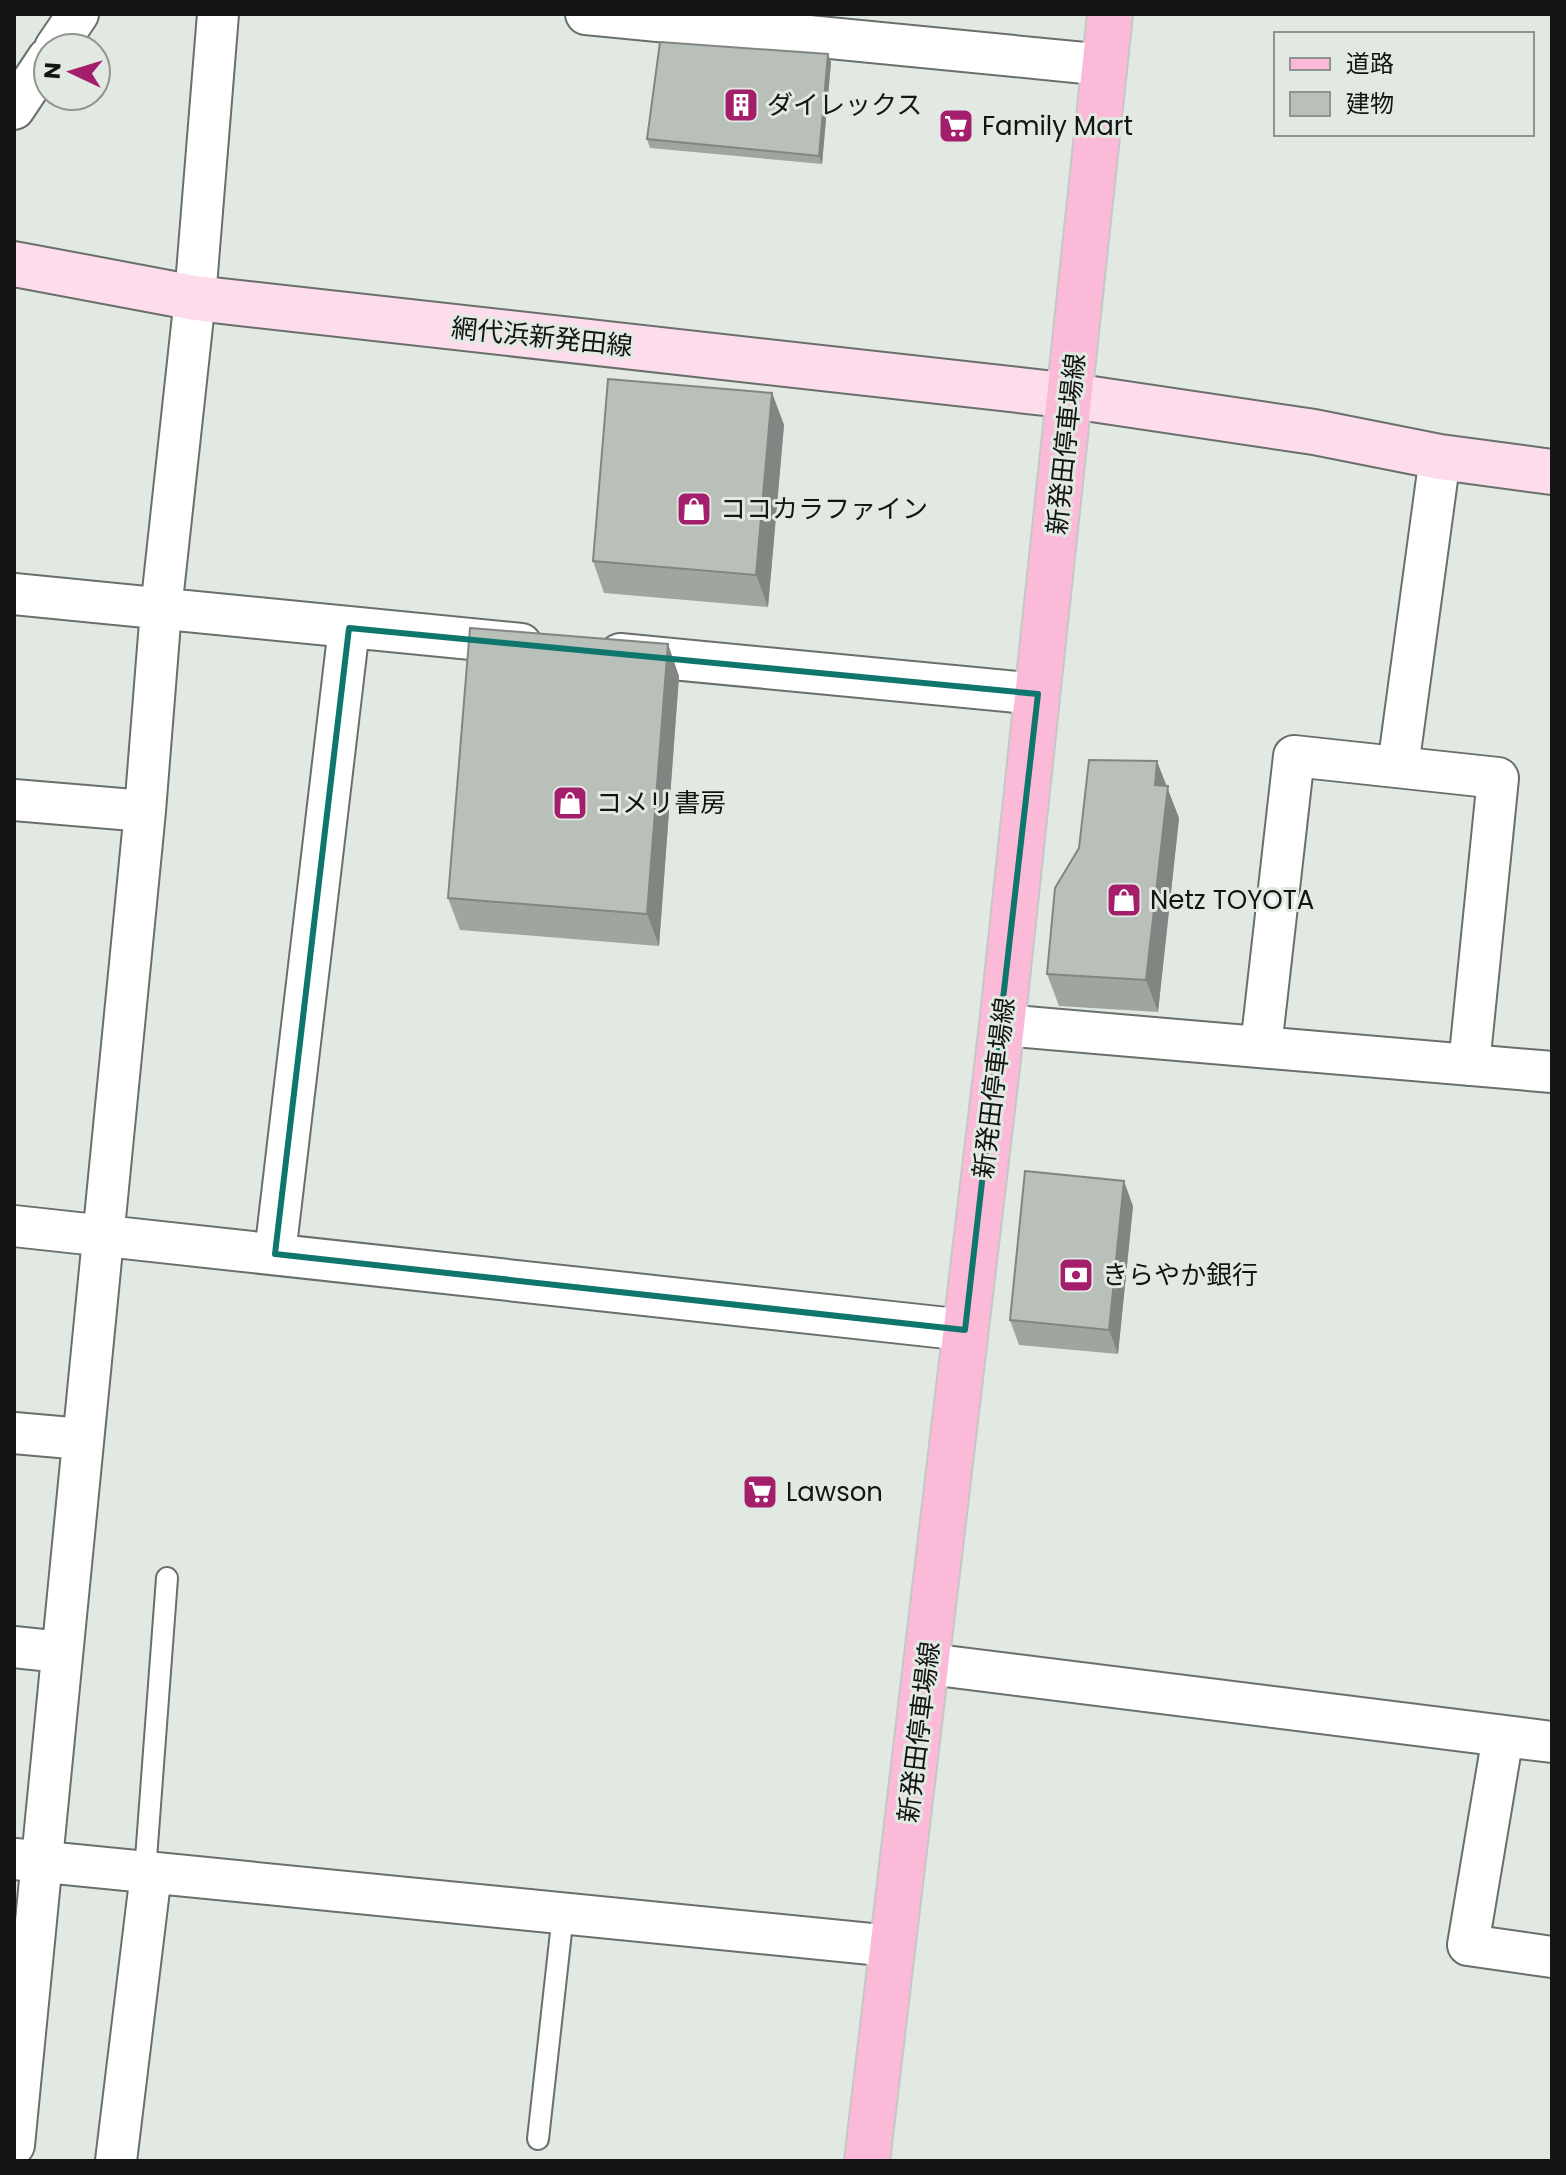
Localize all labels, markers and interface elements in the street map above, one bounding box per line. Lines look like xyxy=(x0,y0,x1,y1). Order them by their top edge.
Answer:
north arrow xyxy=(32,32,112,112)
legend xyxy=(1274,32,1534,136)
text: 道路 xyxy=(1346,47,1394,80)
text: N xyxy=(37,61,69,80)
building icon: ダイレックス xyxy=(722,86,760,124)
place label: ダイレックス xyxy=(767,87,922,123)
text: 建物 xyxy=(1346,87,1394,120)
supermarket icon: Family Mart xyxy=(937,107,975,145)
place label: Family Mart xyxy=(982,108,1133,144)
street label: 網代浜新発田線 xyxy=(450,310,634,364)
street label: 新発田停車場線 xyxy=(1039,352,1093,536)
shop icon: ココカラファイン xyxy=(675,490,713,528)
place label: ココカラファイン xyxy=(720,491,928,527)
shop icon: コメリ書房 xyxy=(551,784,589,822)
place label: コメリ書房 xyxy=(596,785,726,821)
shop icon: Netz TOYOTA xyxy=(1105,881,1143,919)
place label: Netz TOYOTA xyxy=(1150,882,1314,918)
street label: 新発田停車場線 xyxy=(965,995,1023,1181)
bank icon: きらやか銀行 xyxy=(1057,1256,1095,1294)
place label: きらやか銀行 xyxy=(1102,1257,1258,1293)
supermarket icon: Lawson xyxy=(741,1473,779,1511)
place label: Lawson xyxy=(786,1474,883,1510)
street label: 新発田停車場線 xyxy=(890,1639,948,1825)

